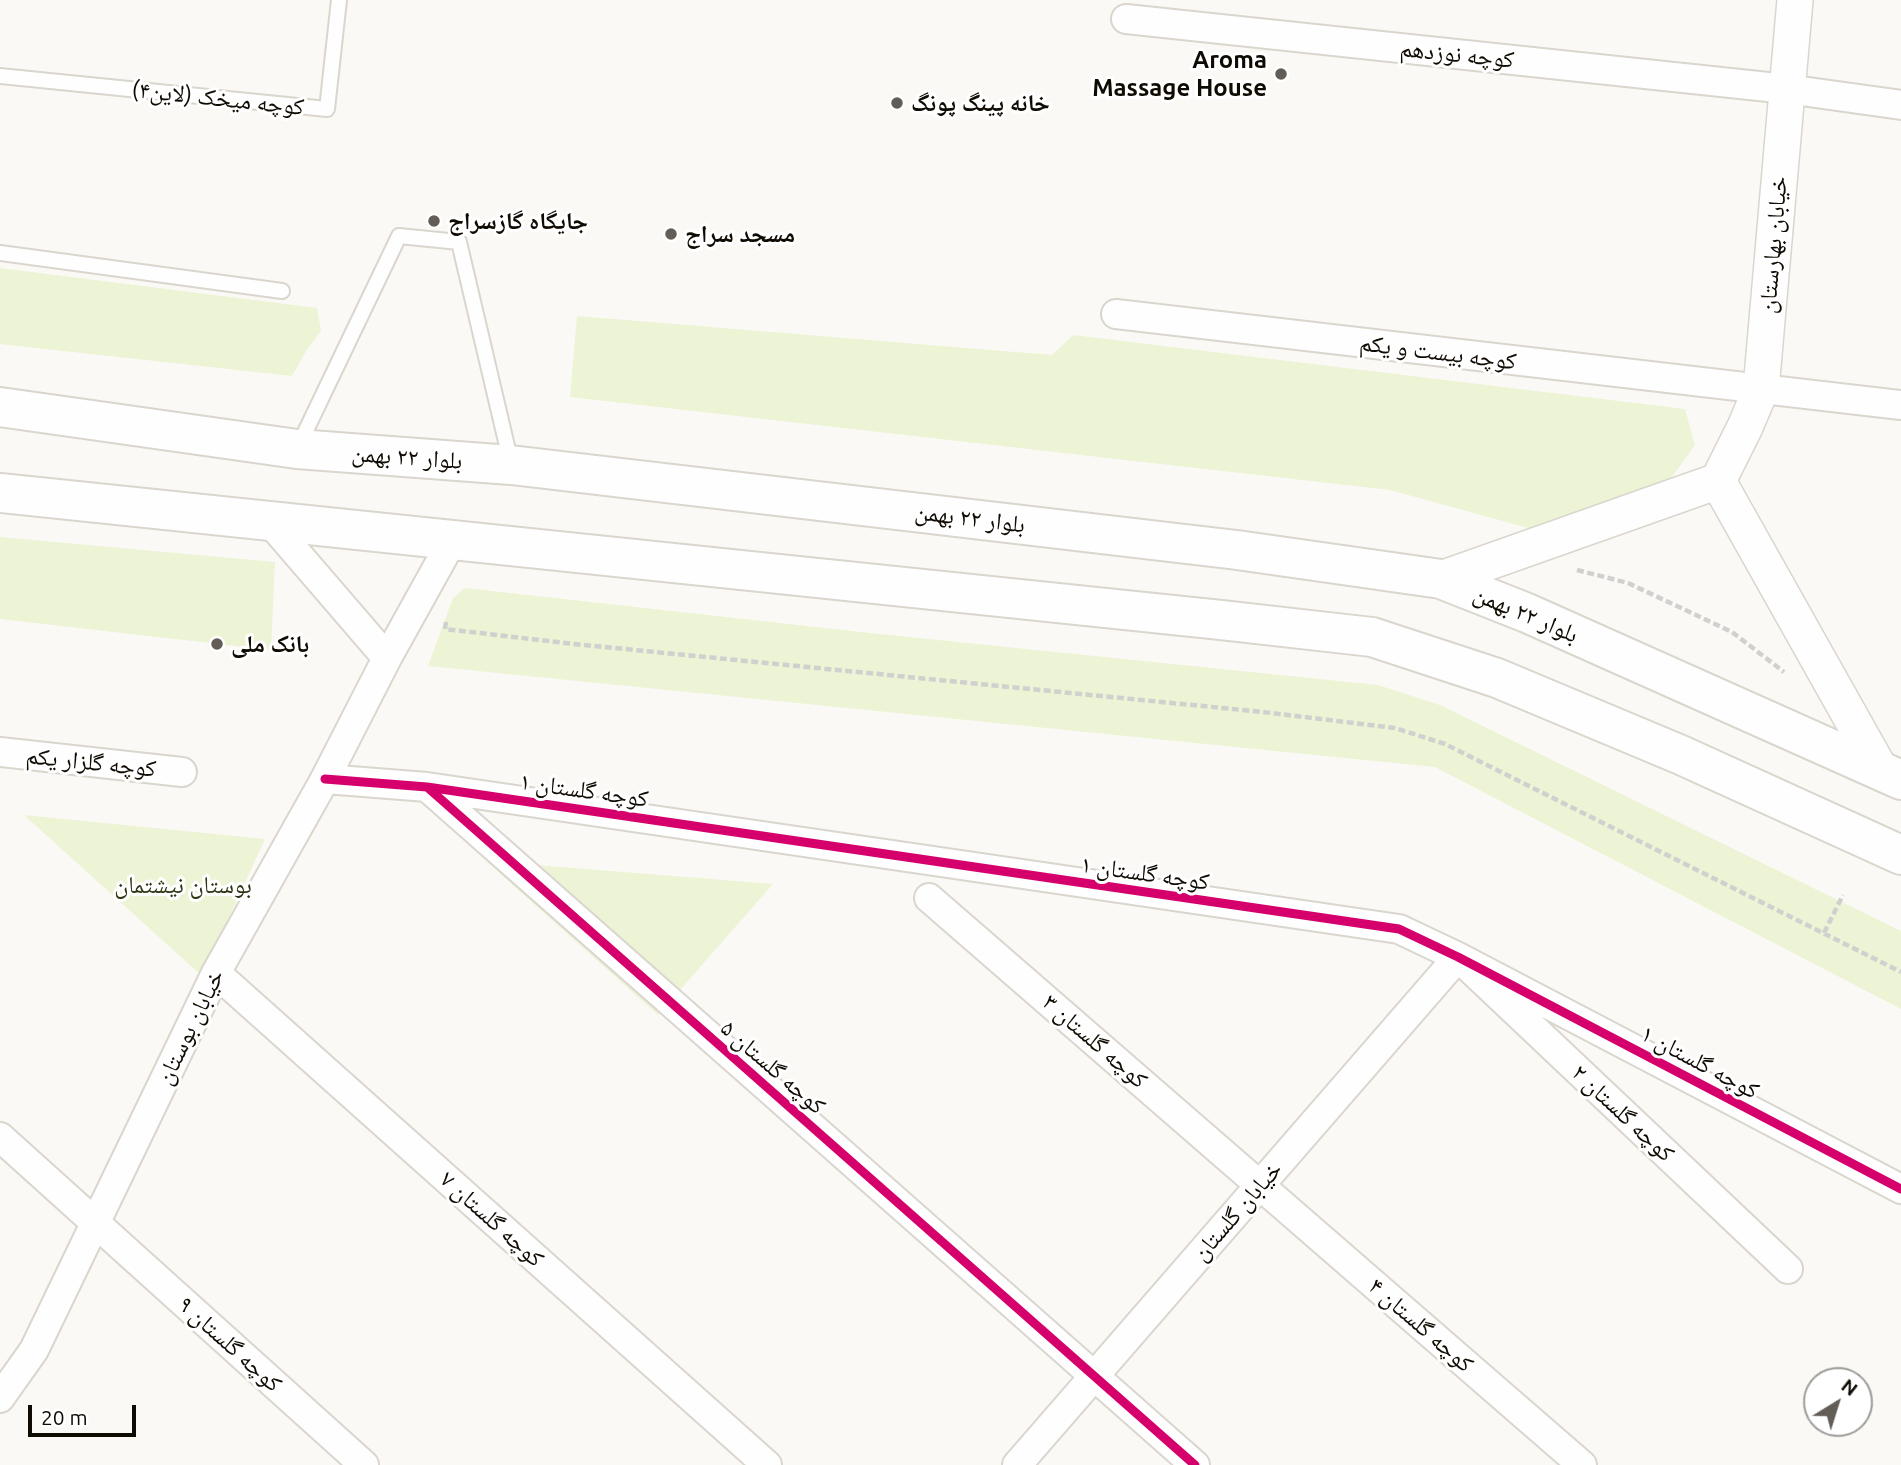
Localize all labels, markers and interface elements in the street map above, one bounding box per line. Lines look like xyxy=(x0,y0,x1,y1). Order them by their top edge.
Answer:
street label: کوچه نوزدهم xyxy=(1398,34,1516,74)
place label: Aroma Massage House xyxy=(1092,46,1267,102)
marker: Aroma Massage House xyxy=(1273,66,1289,82)
street label: کوچه میخک (لاین۴) xyxy=(130,75,306,121)
place label: خانه پینگ پونگ xyxy=(911,89,1050,117)
marker: خانه پینگ پونگ xyxy=(889,95,905,111)
street label: خیابان بهارستان xyxy=(1753,175,1793,315)
place label: جایگاه گازسراج xyxy=(448,207,588,235)
marker: جایگاه گازسراج xyxy=(426,213,442,229)
place label: مسجد سراج xyxy=(685,220,795,248)
marker: مسجد سراج xyxy=(663,226,679,242)
street label: کوچه بیست و یکم xyxy=(1358,328,1518,376)
street label: بلوار ۲۲ بهمن xyxy=(351,439,463,475)
street label: بلوار ۲۲ بهمن xyxy=(913,497,1027,539)
street label: بلوار ۲۲ بهمن xyxy=(1469,579,1583,649)
place label: بانک ملی xyxy=(231,630,309,658)
marker: بانک ملی xyxy=(209,636,225,652)
street label: کوچه گلزار یکم xyxy=(24,741,158,783)
street label: کوچه گلستان ۱ xyxy=(518,767,650,813)
street label: کوچه گلستان ۱ xyxy=(1079,850,1211,896)
park label: بوستان نیشتمان xyxy=(114,871,252,899)
street label: خیابان بوستان xyxy=(150,965,230,1089)
street label: کوچه گلستان ۳ xyxy=(1037,988,1153,1094)
street label: کوچه گلستان ۵ xyxy=(715,1014,831,1120)
street label: کوچه گلستان ۱ xyxy=(1636,1019,1764,1105)
street label: کوچه گلستان ۲ xyxy=(1566,1058,1680,1168)
street label: خیابان گلستان xyxy=(1186,1155,1288,1267)
street label: کوچه گلستان ۷ xyxy=(434,1165,550,1273)
street label: کوچه گلستان ۴ xyxy=(1363,1272,1479,1378)
street label: کوچه گلستان ۹ xyxy=(172,1290,288,1398)
north arrow xyxy=(1803,1367,1873,1437)
text: N xyxy=(1837,1374,1862,1400)
scale bar xyxy=(32,1392,140,1436)
text: 20 m xyxy=(41,1405,88,1429)

